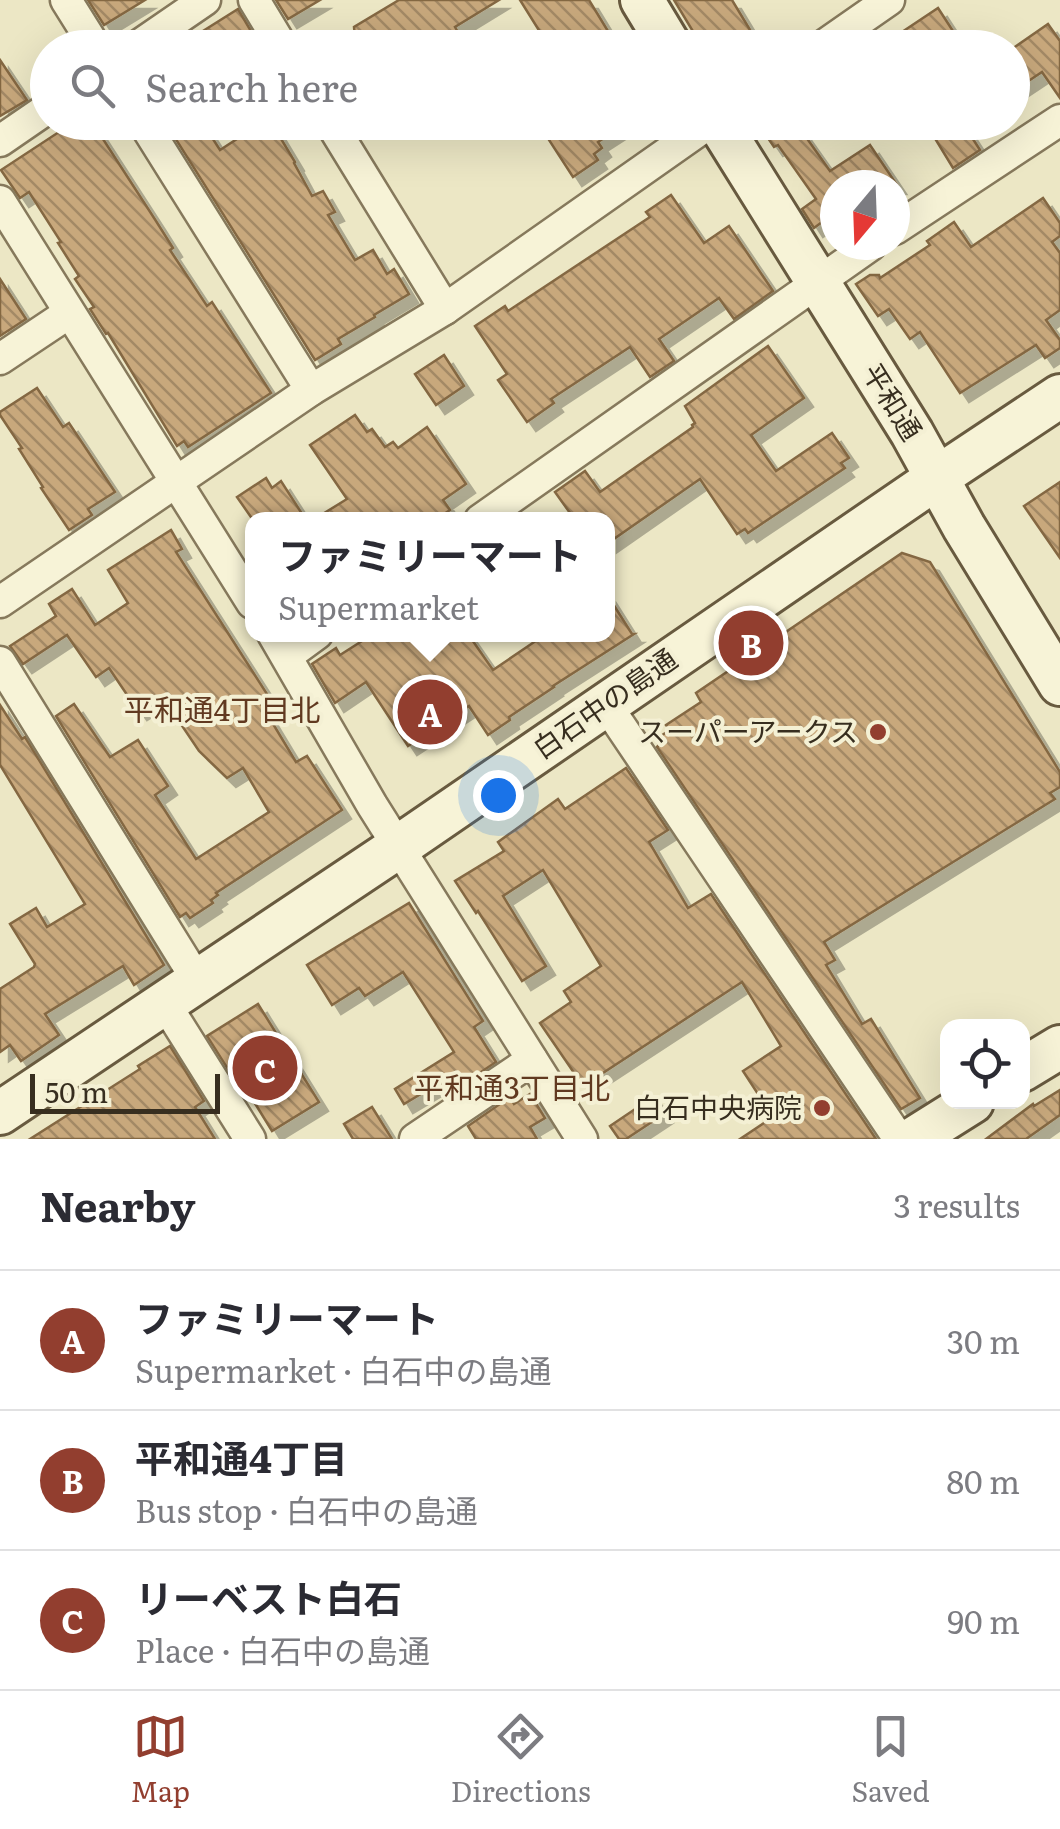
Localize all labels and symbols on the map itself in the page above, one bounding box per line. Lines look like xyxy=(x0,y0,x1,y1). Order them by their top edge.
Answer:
north arrow xyxy=(820,170,910,260)
street label: 平和通 xyxy=(854,354,934,448)
pin: B xyxy=(718,606,784,680)
street label: 白石中の島通 xyxy=(523,637,685,768)
pin: A xyxy=(398,674,462,750)
district label: 平和通4丁目北 xyxy=(124,686,320,730)
place label: スーパーアークス xyxy=(638,709,858,751)
marker: スーパーアークス xyxy=(867,721,889,743)
your location xyxy=(473,770,524,821)
pin: C xyxy=(232,1030,298,1106)
district label: 平和通3丁目北 xyxy=(414,1064,610,1108)
scale bar xyxy=(30,1069,220,1114)
place label: 白石中央病院 xyxy=(634,1085,802,1127)
marker: 白石中央病院 xyxy=(811,1097,833,1119)

